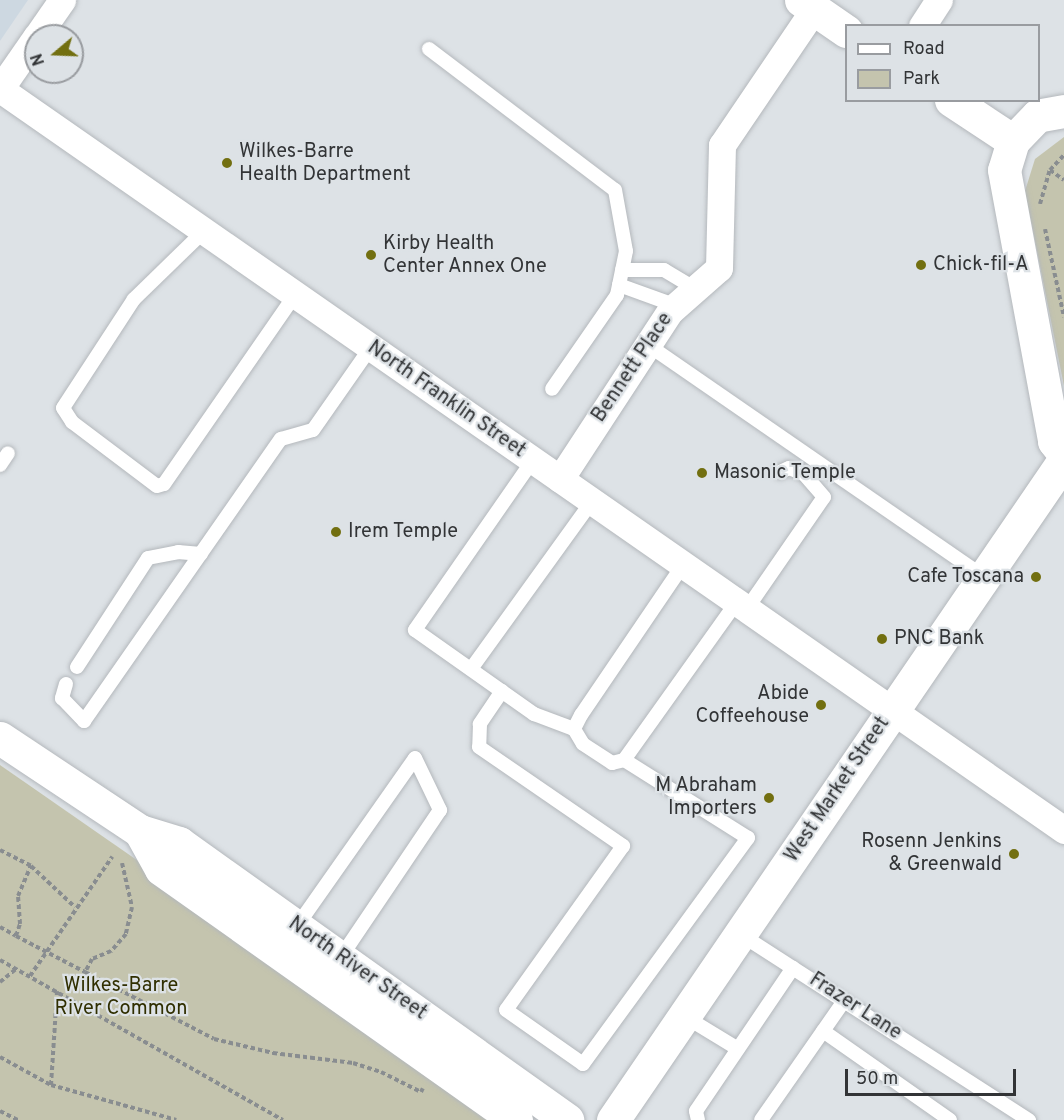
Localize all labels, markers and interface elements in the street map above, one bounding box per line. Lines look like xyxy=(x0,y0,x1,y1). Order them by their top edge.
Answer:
north arrow xyxy=(24,24,84,84)
legend xyxy=(845,24,1040,102)
text: Road xyxy=(903,38,945,61)
text: N xyxy=(28,51,50,68)
text: Park xyxy=(903,68,940,91)
place label: Wilkes-Barre Health Department xyxy=(239,140,411,187)
marker: Wilkes-Barre Health Department xyxy=(220,156,234,170)
place label: Kirby Health Center Annex One xyxy=(383,232,548,279)
marker: Kirby Health Center Annex One xyxy=(364,248,378,262)
place label: Chick-fil-A xyxy=(933,253,1029,277)
marker: Chick-fil-A xyxy=(914,258,928,272)
street label: Bennett Place xyxy=(588,309,678,427)
street label: North Franklin Street xyxy=(362,336,530,464)
place label: Masonic Temple xyxy=(714,461,857,485)
marker: Masonic Temple xyxy=(695,466,709,480)
place label: Irem Temple xyxy=(348,520,459,544)
marker: Irem Temple xyxy=(329,525,343,539)
place label: Cafe Toscana xyxy=(906,565,1024,589)
marker: Cafe Toscana xyxy=(1029,570,1043,584)
place label: PNC Bank xyxy=(894,627,984,651)
marker: PNC Bank xyxy=(875,632,889,646)
place label: Abide Coffeehouse xyxy=(696,682,809,729)
marker: Abide Coffeehouse xyxy=(814,698,828,712)
street label: West Market Street xyxy=(780,713,896,867)
place label: M Abraham Importers xyxy=(655,774,757,821)
marker: M Abraham Importers xyxy=(762,791,776,805)
place label: Rosenn Jenkins & Greenwald xyxy=(861,831,1002,878)
marker: Rosenn Jenkins & Greenwald xyxy=(1007,847,1021,861)
street label: North River Street xyxy=(283,912,431,1026)
street label: Frazer Lane xyxy=(804,968,906,1046)
park label: Wilkes-Barre River Common xyxy=(55,974,187,1021)
scale bar xyxy=(848,1057,1019,1095)
text: 50 m xyxy=(856,1068,898,1091)

